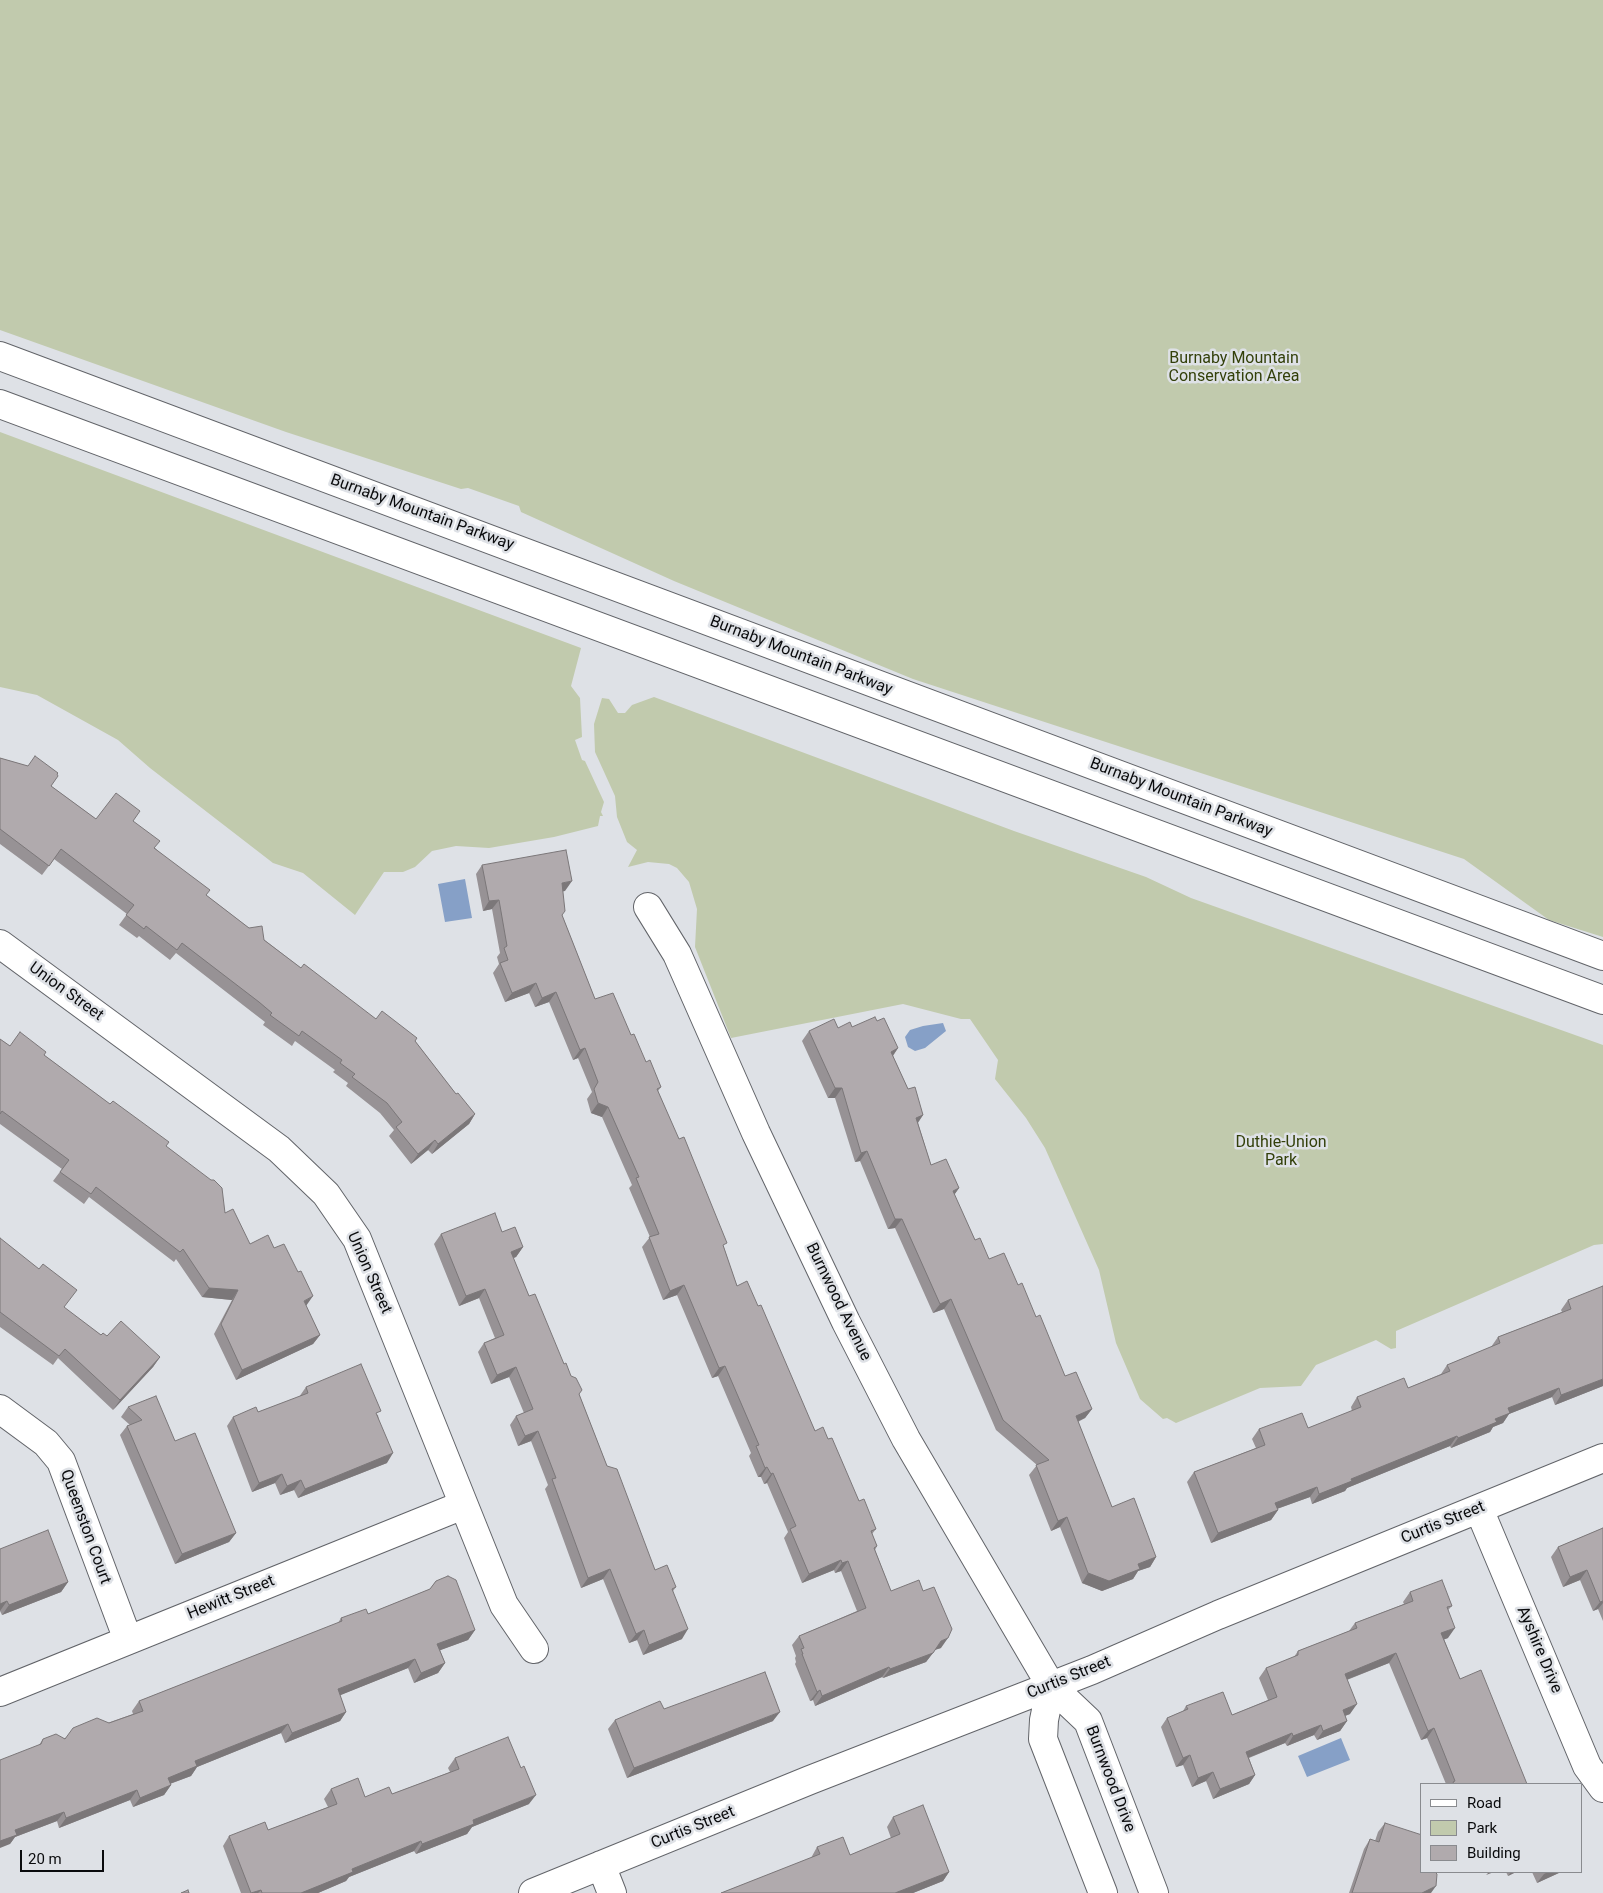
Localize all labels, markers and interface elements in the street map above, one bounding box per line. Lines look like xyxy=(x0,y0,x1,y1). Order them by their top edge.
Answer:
park label: Burnaby Mountain Conservation Area xyxy=(1169,349,1299,387)
street label: Burnaby Mountain Parkway xyxy=(328,471,516,555)
street label: Burnaby Mountain Parkway xyxy=(707,612,895,700)
street label: Burnaby Mountain Parkway xyxy=(1087,754,1275,842)
street label: Union Street xyxy=(25,959,107,1025)
park label: Duthie-Union Park xyxy=(1235,1133,1327,1171)
street label: Union Street xyxy=(342,1229,396,1317)
street label: Burnwood Avenue xyxy=(801,1240,875,1364)
street label: Queenston Court xyxy=(55,1467,115,1587)
street label: Curtis Street xyxy=(1398,1498,1488,1548)
street label: Hewitt Street xyxy=(185,1572,277,1624)
street label: Ayshire Drive xyxy=(1512,1604,1566,1696)
street label: Curtis Street xyxy=(1024,1653,1114,1703)
street label: Burnwood Drive xyxy=(1081,1723,1139,1835)
legend xyxy=(1420,1783,1583,1873)
text: Road xyxy=(1467,1794,1501,1812)
street label: Curtis Street xyxy=(648,1803,738,1853)
text: Park xyxy=(1467,1819,1497,1837)
scale bar xyxy=(22,1840,106,1872)
text: Building xyxy=(1467,1844,1521,1862)
text: 20 m xyxy=(28,1850,62,1868)

